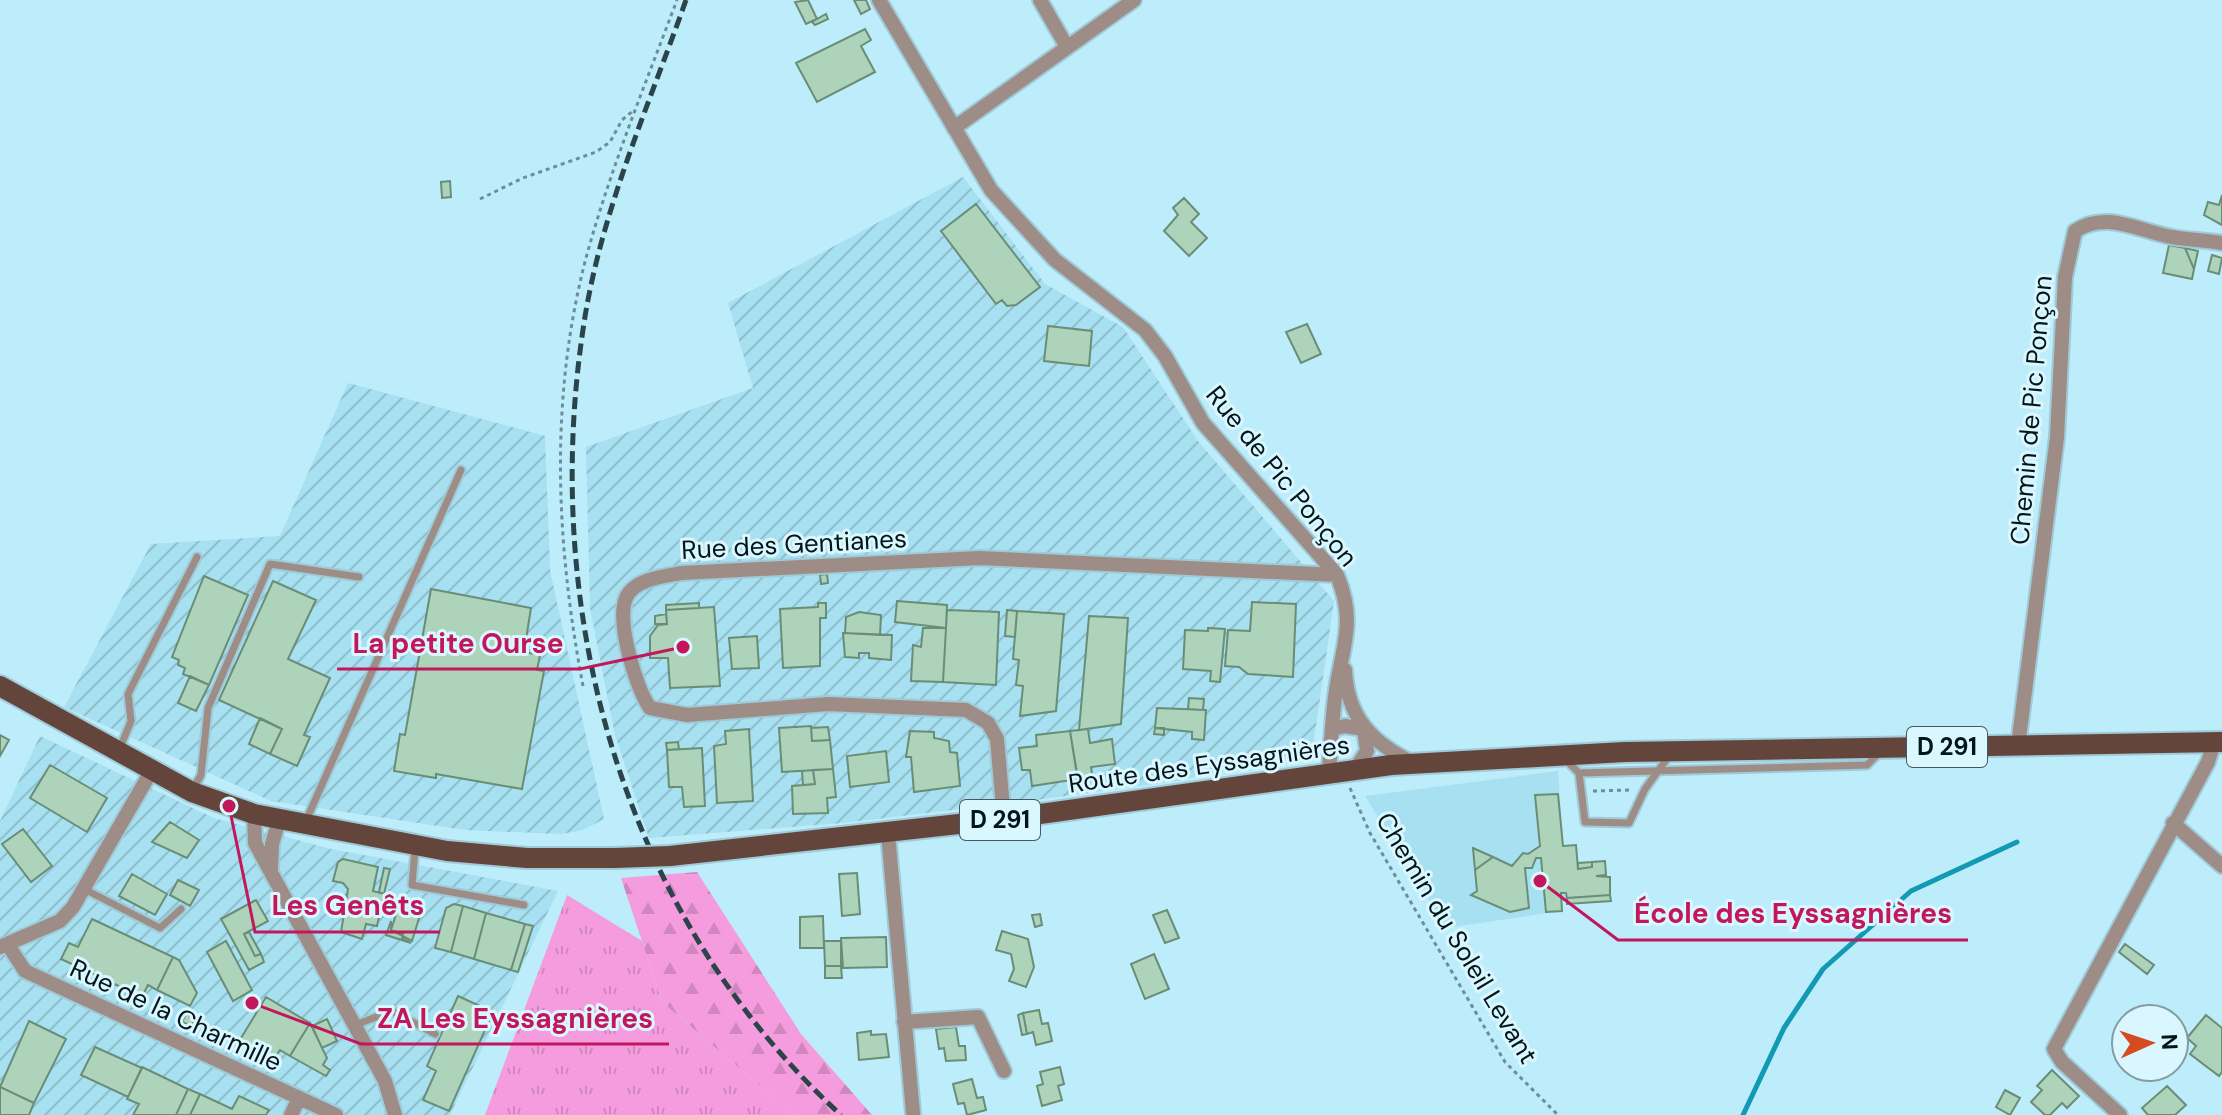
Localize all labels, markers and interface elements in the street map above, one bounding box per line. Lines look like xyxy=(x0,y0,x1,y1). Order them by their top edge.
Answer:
street label: Chemin de Pic Ponçon xyxy=(2002,274,2060,546)
street label: Rue de Pic Ponçon xyxy=(1199,379,1365,573)
street label: Rue des Gentianes xyxy=(680,521,908,567)
callout: La petite Ourse xyxy=(337,617,580,669)
text: La petite Ourse xyxy=(352,625,564,662)
street label: Route des Eyssagnières xyxy=(1066,727,1352,801)
road number: D 291 xyxy=(1907,727,1987,767)
road number: D 291 xyxy=(960,800,1040,840)
street label: Chemin du Soleil Levant xyxy=(1368,806,1546,1070)
callout: Les Genêts xyxy=(255,880,440,932)
text: Les Genêts xyxy=(272,887,424,924)
callout: École des Eyssagnières xyxy=(1618,888,1968,940)
text: École des Eyssagnières xyxy=(1634,895,1952,932)
street label: Rue de la Charmille xyxy=(65,951,287,1079)
callout: ZA Les Eyssagnières xyxy=(361,992,669,1044)
text: ZA Les Eyssagnières xyxy=(377,1000,653,1037)
north arrow xyxy=(2110,1003,2190,1083)
text: N xyxy=(2155,1033,2184,1051)

